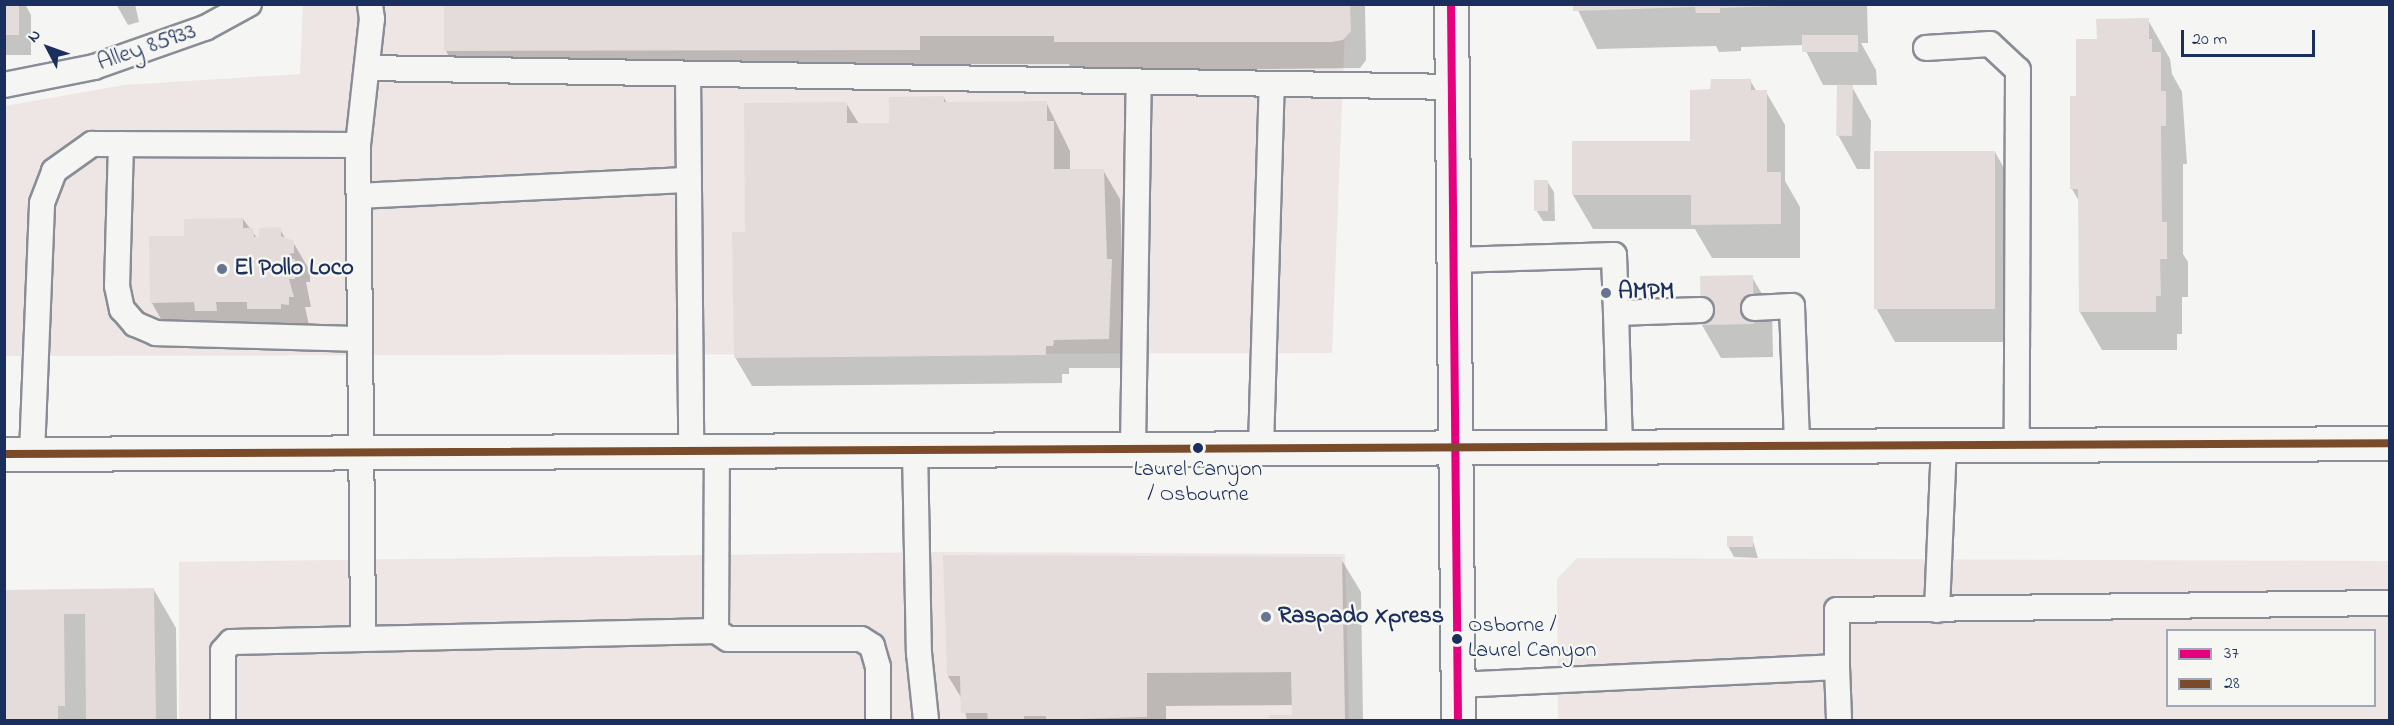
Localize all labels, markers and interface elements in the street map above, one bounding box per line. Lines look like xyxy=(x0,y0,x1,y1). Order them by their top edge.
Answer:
north arrow xyxy=(18,18,78,78)
street label: Alley 85933 xyxy=(94,18,200,78)
scale bar xyxy=(2184,18,2318,56)
text: N xyxy=(22,24,47,48)
text: 20 m xyxy=(2192,27,2227,53)
place label: El Pollo Loco xyxy=(234,255,354,283)
marker: El Pollo Loco xyxy=(215,262,229,276)
place label: AMPM xyxy=(1618,279,1674,307)
marker: AMPM xyxy=(1599,286,1613,300)
marker: Laurel Canyon / Osbourne xyxy=(1192,442,1204,454)
place label: Laurel Canyon / Osbourne xyxy=(1134,457,1262,508)
place label: Raspado Xpress xyxy=(1278,603,1444,631)
marker: Raspado Xpress xyxy=(1259,610,1273,624)
place label: Osborne / Laurel Canyon xyxy=(1468,613,1596,664)
legend xyxy=(2166,629,2376,707)
marker: Osborne / Laurel Canyon xyxy=(1451,633,1463,645)
text: 37 xyxy=(2224,641,2239,667)
text: 28 xyxy=(2224,671,2240,697)

